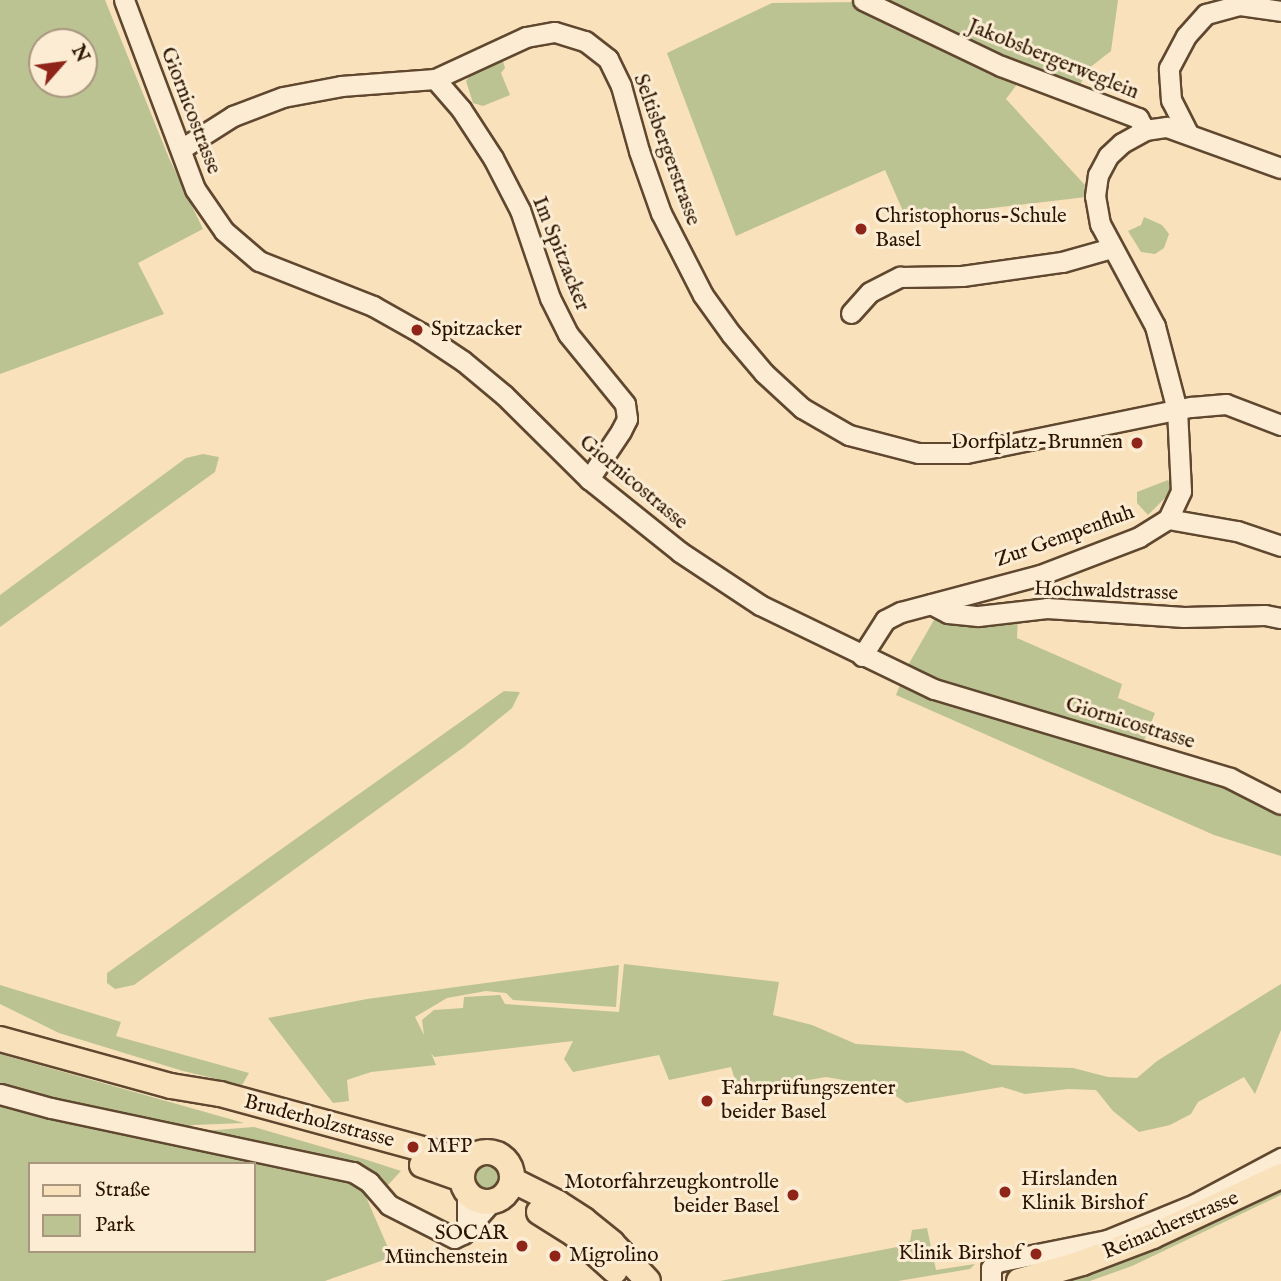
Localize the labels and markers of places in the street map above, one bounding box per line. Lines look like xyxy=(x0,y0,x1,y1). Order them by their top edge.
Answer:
place label: Christophorus-Schule Basel xyxy=(875,204,1067,254)
marker: Christophorus-Schule Basel xyxy=(853,221,869,237)
place label: Spitzacker xyxy=(431,317,522,343)
marker: Spitzacker xyxy=(409,322,425,338)
place label: Dorfplatz-Brunnen xyxy=(951,430,1123,456)
marker: Dorfplatz-Brunnen xyxy=(1129,435,1145,451)
place label: Fahrprüfungszenter beider Basel xyxy=(721,1076,895,1126)
marker: Fahrprüfungszenter beider Basel xyxy=(699,1093,715,1109)
place label: MFP xyxy=(427,1134,472,1160)
marker: MFP xyxy=(405,1139,421,1155)
place label: Hirslanden Klinik Birshof xyxy=(1021,1167,1145,1217)
place label: Motorfahrzeugkontrolle beider Basel xyxy=(564,1170,779,1220)
marker: Hirslanden Klinik Birshof xyxy=(995,1182,1015,1202)
marker: Motorfahrzeugkontrolle beider Basel xyxy=(785,1187,801,1203)
place label: SOCAR Münchenstein xyxy=(384,1221,508,1271)
marker: SOCAR Münchenstein xyxy=(514,1238,530,1254)
place label: Klinik Birshof xyxy=(898,1241,1022,1267)
place label: Migrolino xyxy=(569,1243,659,1269)
marker: Klinik Birshof xyxy=(1028,1246,1044,1262)
marker: Migrolino xyxy=(547,1248,563,1264)

